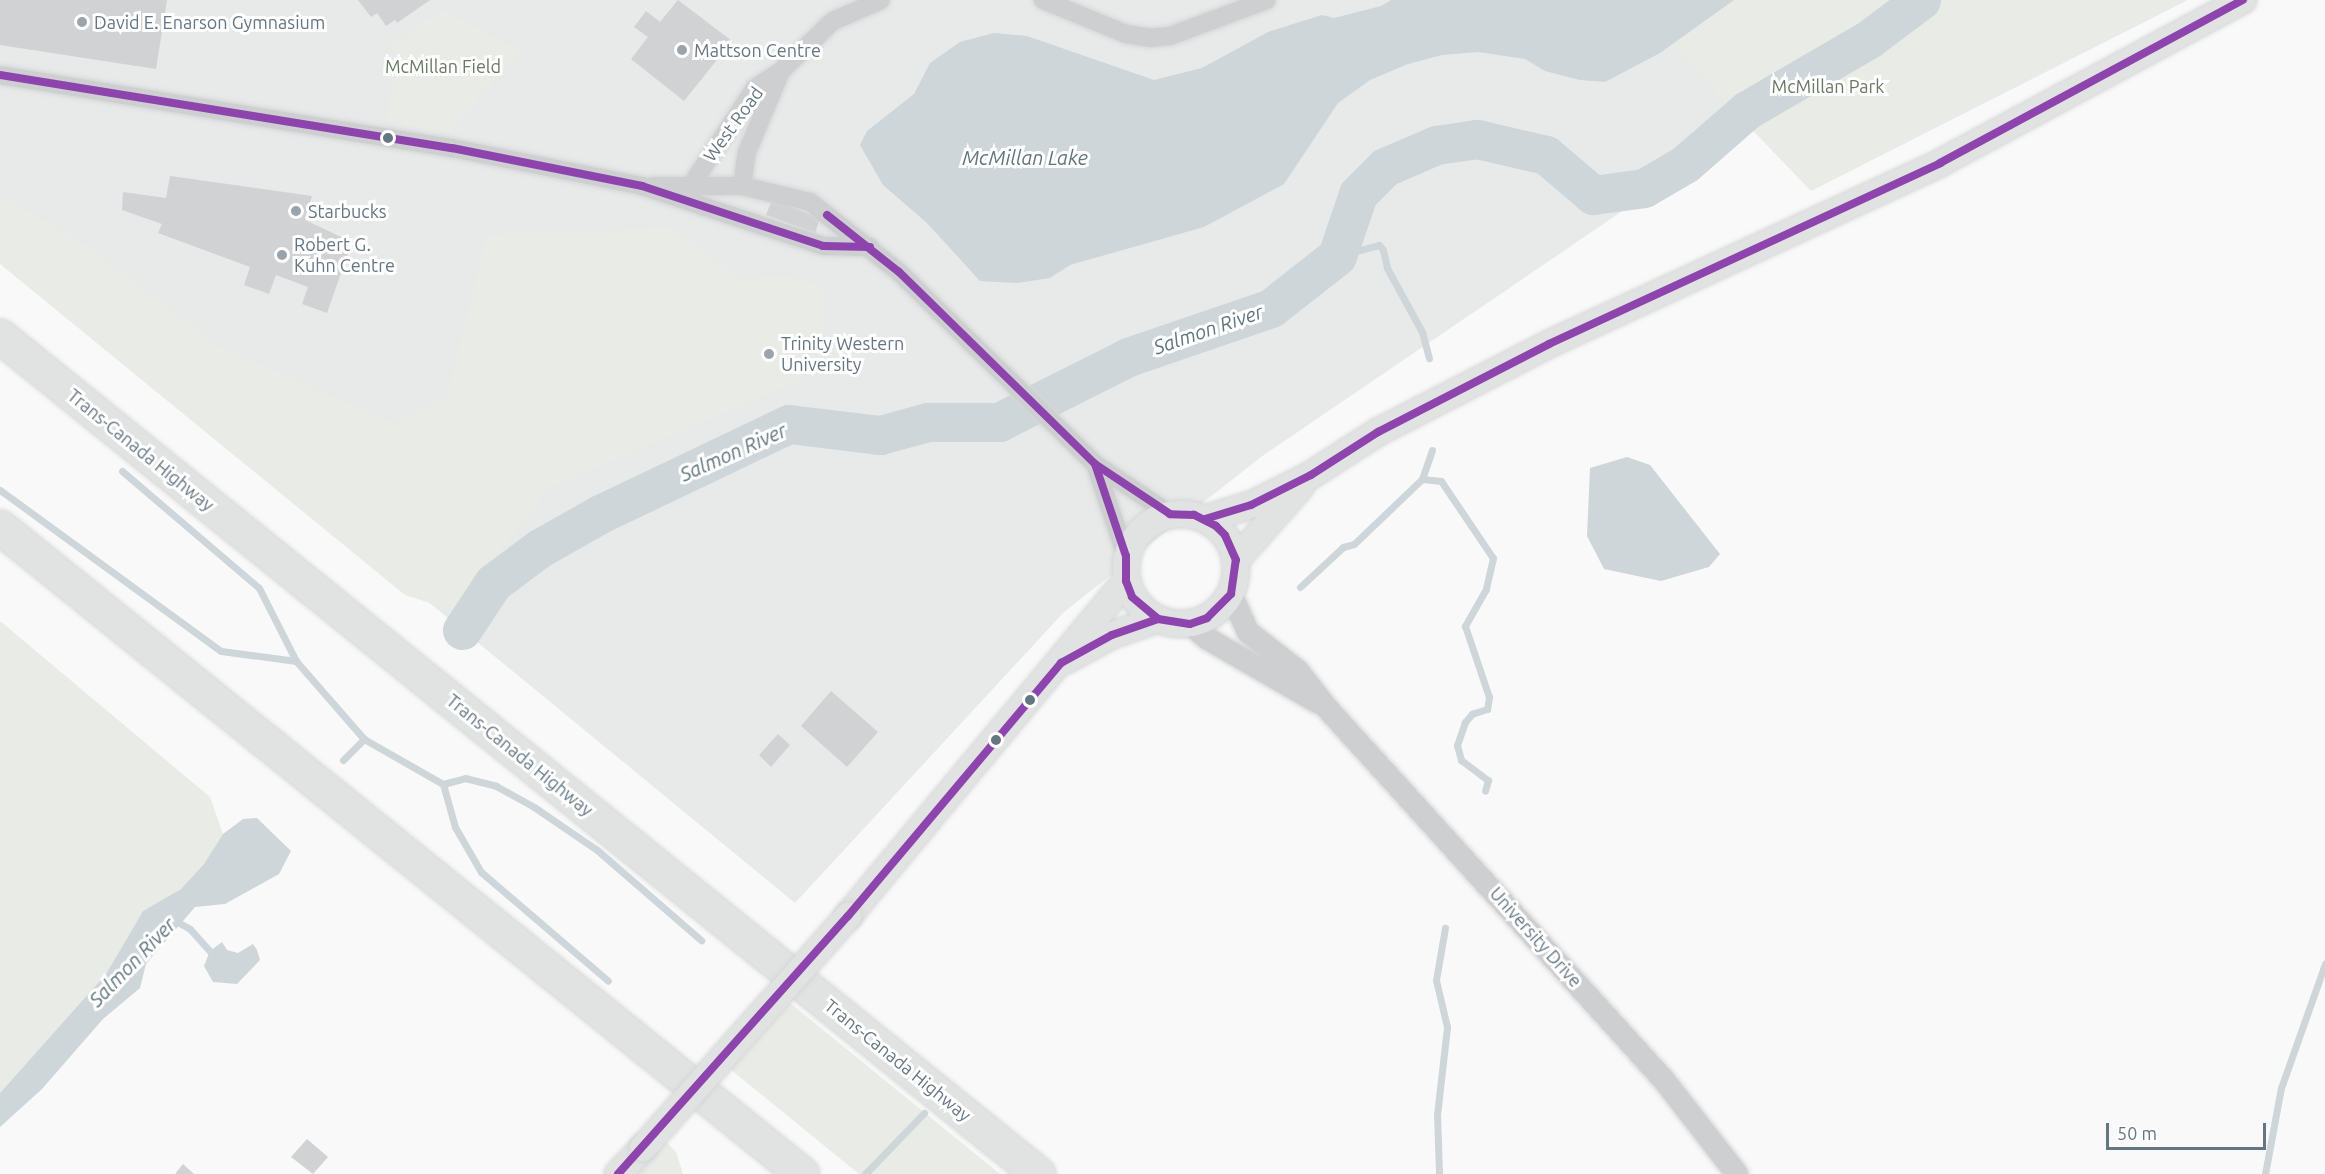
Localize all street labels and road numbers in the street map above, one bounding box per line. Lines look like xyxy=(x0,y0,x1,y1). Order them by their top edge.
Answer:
street label: West Road xyxy=(699,83,767,165)
street label: Trans-Canada Highway xyxy=(64,384,218,516)
street label: Trans-Canada Highway xyxy=(443,689,597,821)
street label: University Drive xyxy=(1485,883,1587,991)
street label: Trans-Canada Highway xyxy=(821,994,975,1126)

